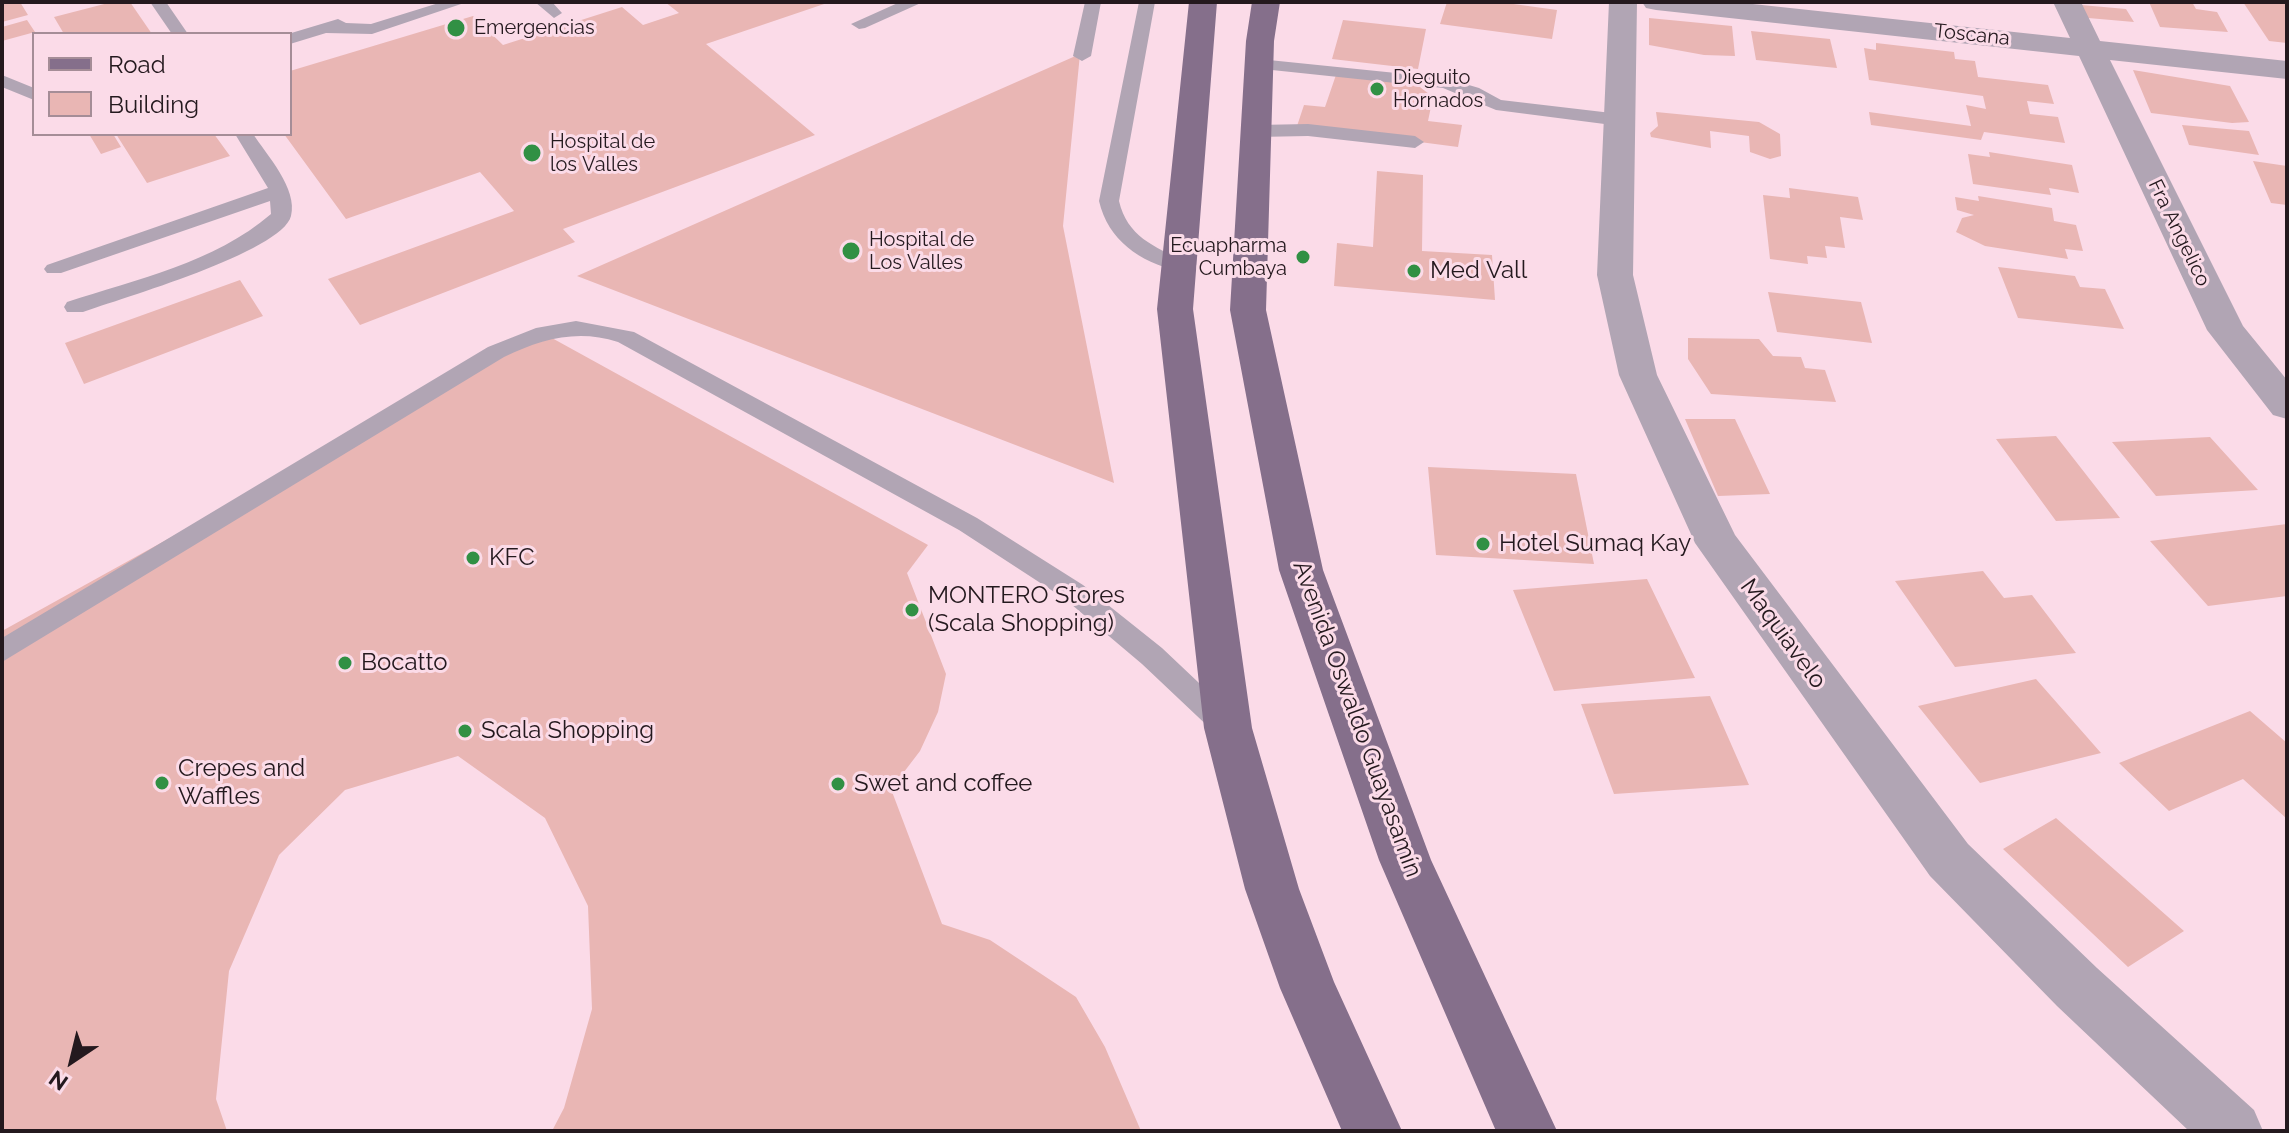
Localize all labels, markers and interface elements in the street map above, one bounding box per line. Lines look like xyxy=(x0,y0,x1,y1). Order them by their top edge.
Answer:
place label: Emergencias xyxy=(474,16,595,40)
marker: Emergencias xyxy=(445,17,467,39)
street label: Toscana xyxy=(1933,19,2011,51)
legend xyxy=(32,32,292,136)
text: Road xyxy=(108,50,166,79)
place label: Dieguito Hornados xyxy=(1393,66,1483,113)
marker: Dieguito Hornados xyxy=(1368,80,1386,98)
text: Building xyxy=(108,90,199,119)
place label: Hospital de los Valles xyxy=(550,130,655,177)
marker: Hospital de los Valles xyxy=(521,142,543,164)
street label: Fra Angelico xyxy=(2143,176,2215,290)
place label: Hospital de Los Valles xyxy=(869,228,974,275)
place label: Ecuapharma Cumbaya xyxy=(1170,234,1287,281)
marker: Hospital de Los Valles xyxy=(840,240,862,262)
marker: Ecuapharma Cumbaya xyxy=(1294,248,1312,266)
place label: Med Vall xyxy=(1430,257,1527,285)
marker: Med Vall xyxy=(1405,262,1423,280)
place label: Hotel Sumaq Kay xyxy=(1499,530,1691,558)
marker: Hotel Sumaq Kay xyxy=(1474,535,1492,553)
place label: KFC xyxy=(489,544,535,572)
marker: KFC xyxy=(464,549,482,567)
street label: Avenida Oswaldo Guayasamín xyxy=(1286,557,1428,881)
street label: Maquiavelo xyxy=(1734,574,1832,694)
place label: MONTERO Stores (Scala Shopping) xyxy=(928,582,1125,638)
marker: MONTERO Stores (Scala Shopping) xyxy=(903,601,921,619)
place label: Bocatto xyxy=(361,649,448,677)
marker: Bocatto xyxy=(336,654,354,672)
place label: Scala Shopping xyxy=(481,717,654,745)
marker: Scala Shopping xyxy=(456,722,474,740)
place label: Crepes and Waffles xyxy=(178,755,305,811)
place label: Swet and coffee xyxy=(854,770,1032,798)
marker: Crepes and Waffles xyxy=(153,774,171,792)
marker: Swet and coffee xyxy=(829,775,847,793)
north arrow xyxy=(32,1021,112,1101)
text: N xyxy=(44,1065,73,1096)

